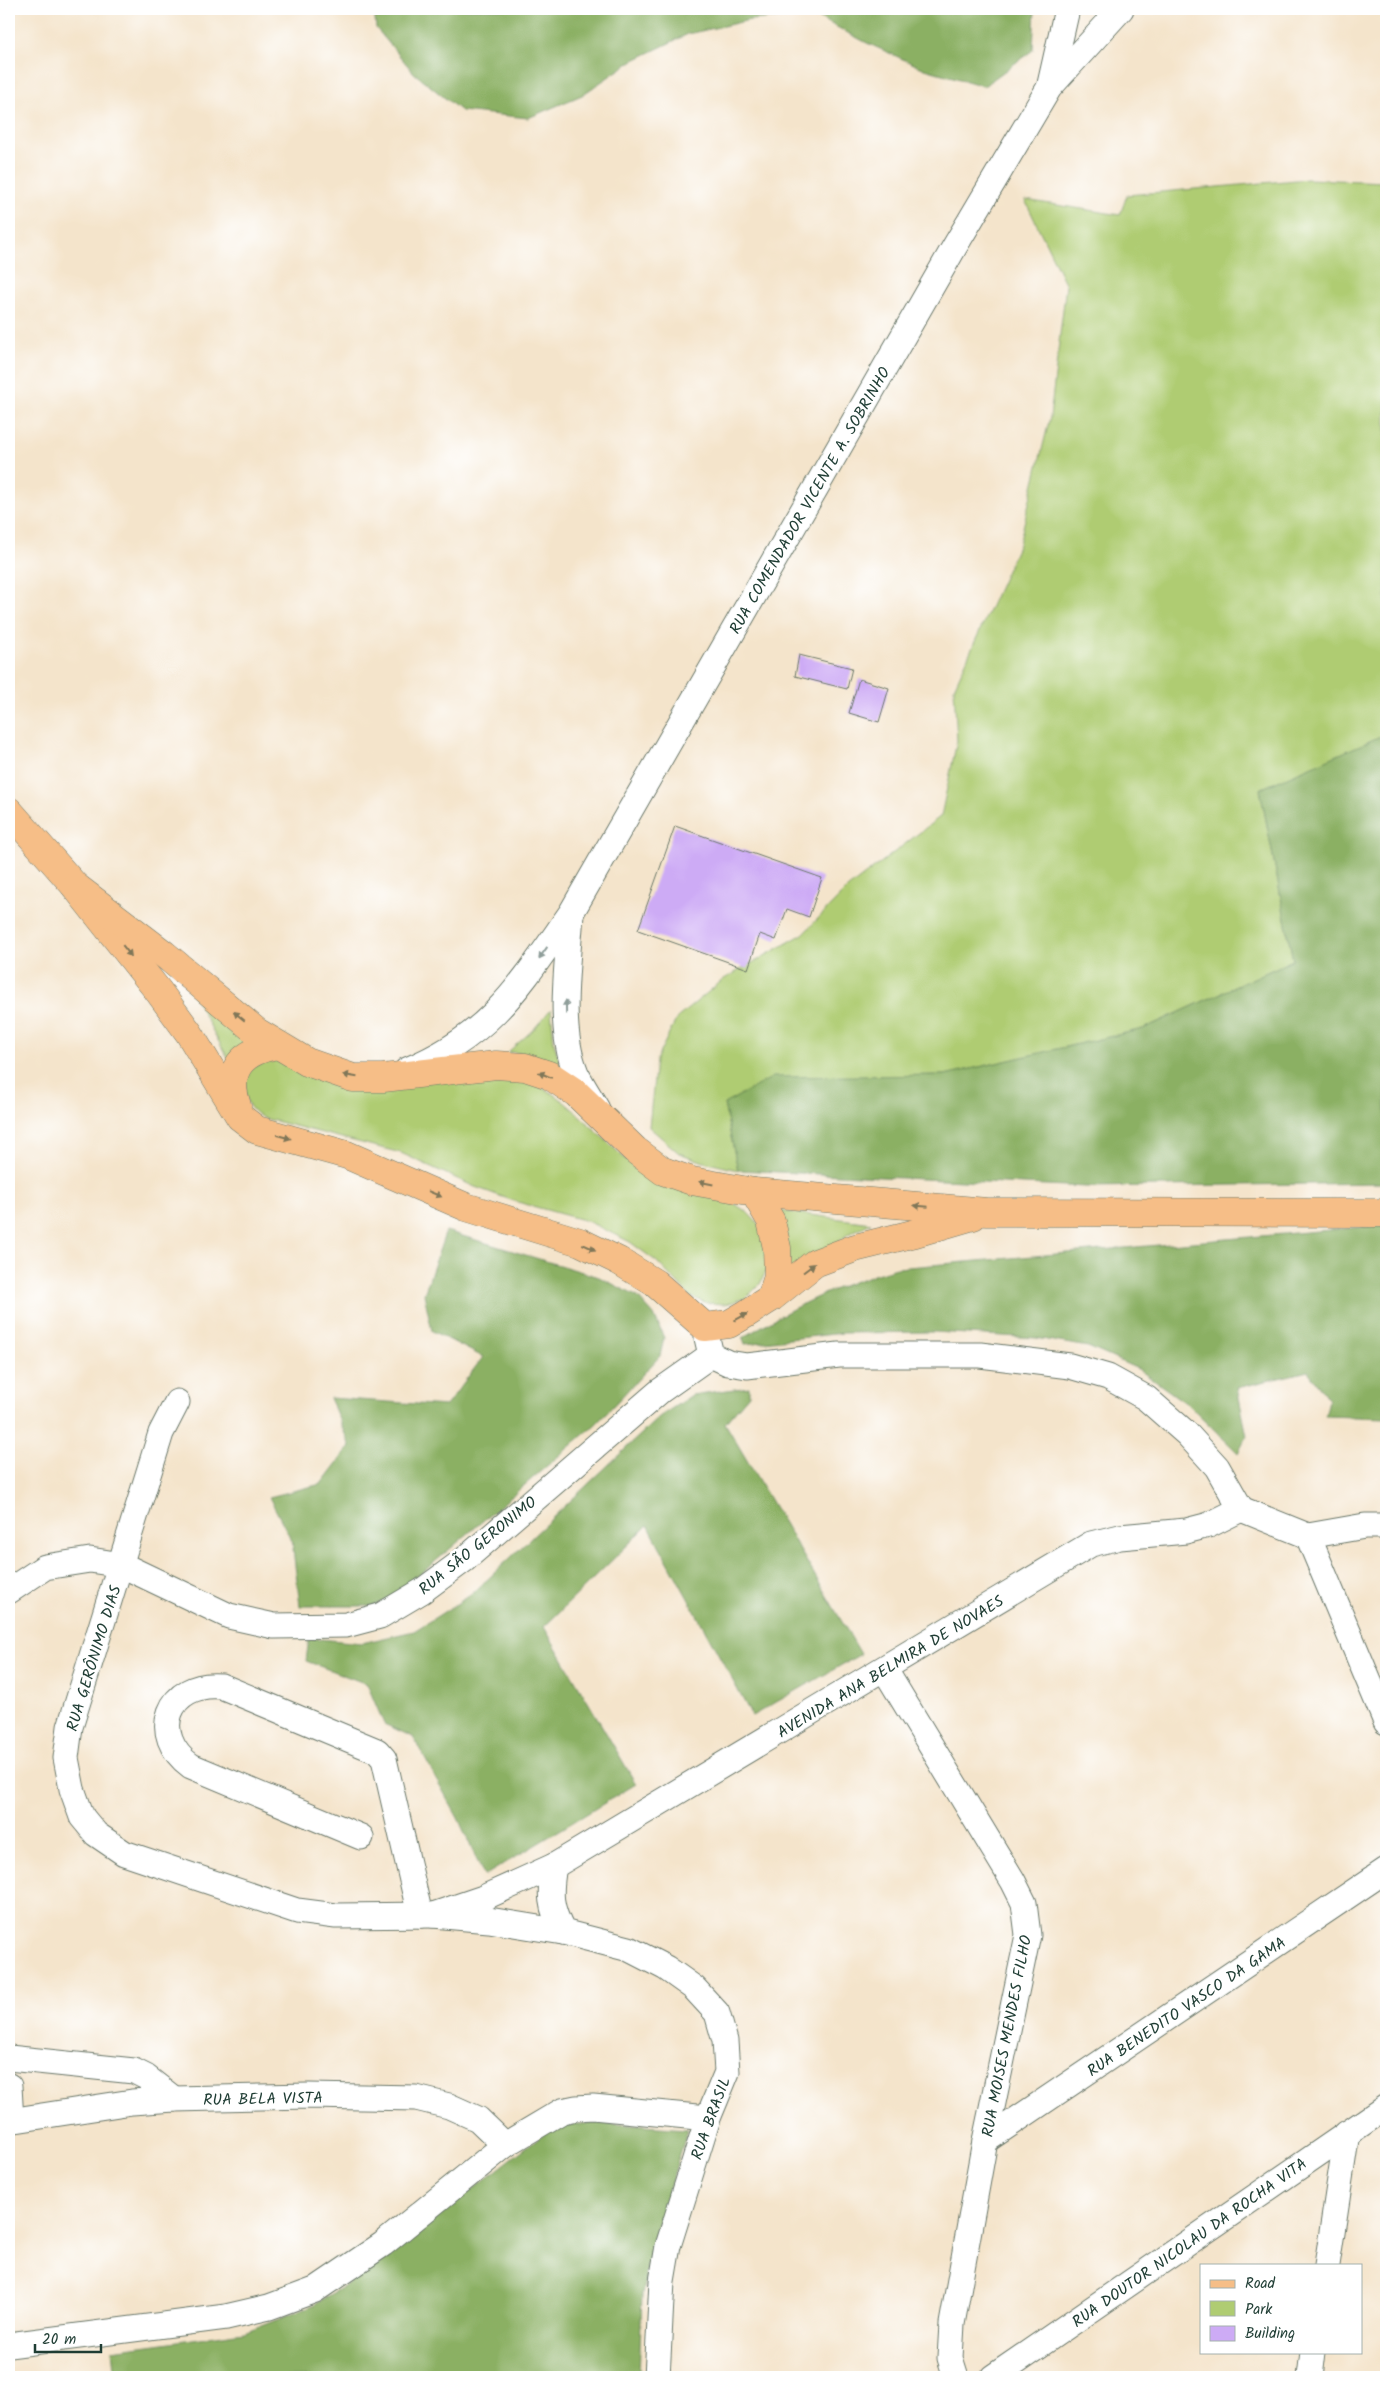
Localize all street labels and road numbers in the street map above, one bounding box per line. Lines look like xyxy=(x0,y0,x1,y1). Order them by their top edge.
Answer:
street label: RUA COMENDADOR VICENTE A. SOBRINHO xyxy=(723,362,897,639)
street label: RUA SÃO GERONIMO xyxy=(413,1490,543,1602)
street label: RUA GERÔNIMO DIAS xyxy=(60,1582,129,1735)
street label: AVENIDA ANA BELMIRA DE NOVAES xyxy=(773,1589,1009,1745)
street label: RUA BENEDITO VASCO DA GAMA xyxy=(1082,1931,1292,2084)
street label: RUA MOISES MENDES FILHO xyxy=(976,1933,1039,2139)
street label: RUA BRASIL xyxy=(685,2074,738,2163)
street label: RUA BELA VISTA xyxy=(203,2086,323,2113)
street label: RUA DOUTOR NICOLAU DA ROCHA VITA xyxy=(1067,2152,1313,2334)

